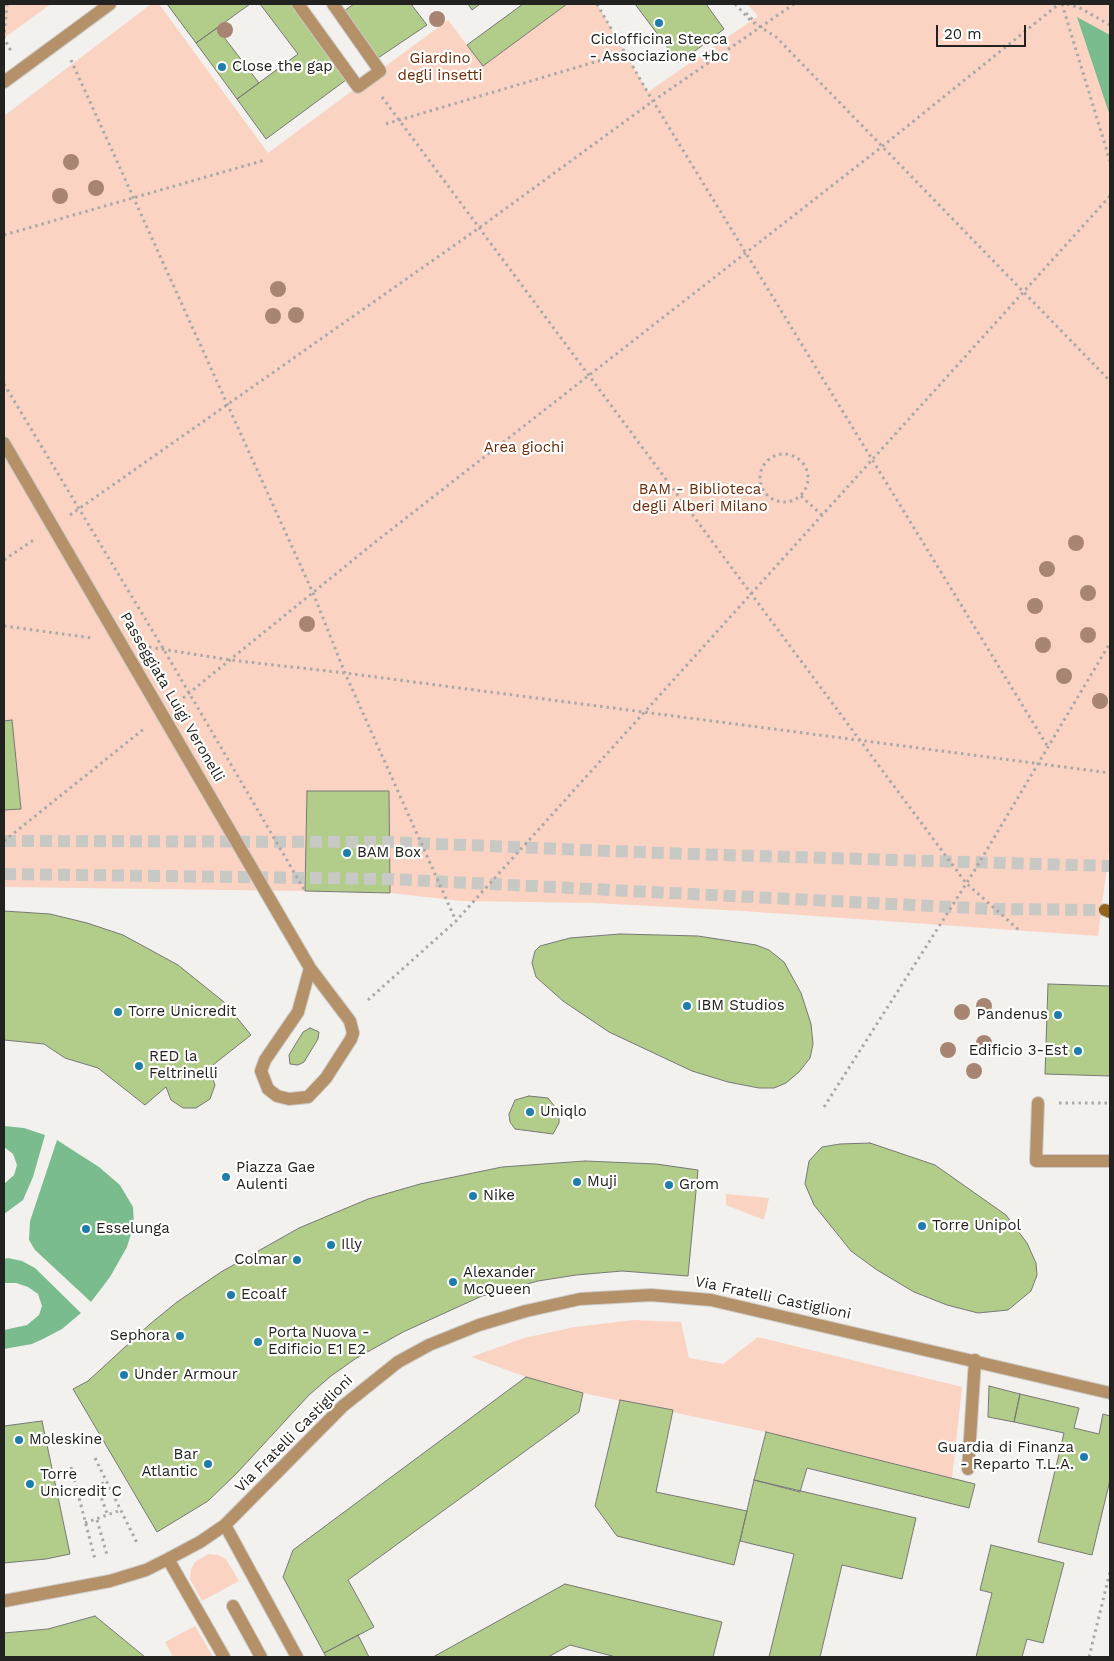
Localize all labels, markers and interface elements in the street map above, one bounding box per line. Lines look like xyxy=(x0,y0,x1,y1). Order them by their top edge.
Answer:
scale bar xyxy=(939,15,1029,47)
marker: Ciclofficina Stecca - Associazione +bc xyxy=(653,17,665,29)
text: 20 m xyxy=(944,25,982,43)
place label: Ciclofficina Stecca - Associazione +bc xyxy=(589,31,729,66)
park label: Giardino degli insetti xyxy=(398,50,482,85)
place label: Close the gap xyxy=(232,58,333,76)
marker: Close the gap xyxy=(216,61,228,73)
park label: Area giochi xyxy=(484,439,564,457)
park label: BAM - Biblioteca degli Alberi Milano xyxy=(632,481,768,516)
street label: Passeggiata Luigi Veronelli xyxy=(116,609,228,785)
place label: BAM Box xyxy=(357,844,421,862)
marker: BAM Box xyxy=(341,847,353,859)
place label: IBM Studios xyxy=(697,997,785,1015)
marker: IBM Studios xyxy=(681,1000,693,1012)
place label: Torre Unicredit xyxy=(128,1003,237,1021)
marker: Torre Unicredit xyxy=(112,1006,124,1018)
place label: Pandenus xyxy=(977,1006,1048,1024)
marker: Pandenus xyxy=(1052,1009,1064,1021)
place label: Edificio 3-Est xyxy=(969,1042,1068,1060)
marker: Edificio 3-Est xyxy=(1072,1045,1084,1057)
place label: RED la Feltrinelli xyxy=(149,1048,218,1083)
marker: RED la Feltrinelli xyxy=(133,1060,145,1072)
place label: Uniqlo xyxy=(540,1103,587,1121)
marker: Uniqlo xyxy=(524,1106,536,1118)
place label: Piazza Gae Aulenti xyxy=(236,1159,315,1194)
marker: Piazza Gae Aulenti xyxy=(220,1171,232,1183)
place label: Muji xyxy=(587,1173,617,1191)
marker: Muji xyxy=(571,1176,583,1188)
place label: Grom xyxy=(679,1176,719,1194)
marker: Grom xyxy=(663,1179,675,1191)
place label: Nike xyxy=(483,1187,515,1205)
marker: Nike xyxy=(467,1190,479,1202)
place label: Torre Unipol xyxy=(932,1217,1021,1235)
place label: Esselunga xyxy=(96,1220,170,1238)
marker: Torre Unipol xyxy=(916,1220,928,1232)
marker: Esselunga xyxy=(80,1223,92,1235)
place label: Illy xyxy=(341,1236,362,1254)
marker: Illy xyxy=(325,1239,337,1251)
place label: Colmar xyxy=(234,1251,287,1269)
marker: Colmar xyxy=(291,1254,303,1266)
place label: Alexander McQueen xyxy=(463,1264,536,1299)
street label: Via Fratelli Castiglioni xyxy=(693,1273,853,1323)
marker: Alexander McQueen xyxy=(447,1276,459,1288)
place label: Ecoalf xyxy=(241,1286,287,1304)
marker: Ecoalf xyxy=(225,1289,237,1301)
place label: Porta Nuova - Edificio E1 E2 xyxy=(268,1324,370,1359)
place label: Sephora xyxy=(110,1327,170,1345)
marker: Sephora xyxy=(174,1330,186,1342)
marker: Porta Nuova - Edificio E1 E2 xyxy=(252,1336,264,1348)
place label: Under Armour xyxy=(134,1366,238,1384)
marker: Under Armour xyxy=(118,1369,130,1381)
street label: Via Fratelli Castiglioni xyxy=(231,1371,357,1497)
place label: Moleskine xyxy=(29,1431,102,1449)
marker: Moleskine xyxy=(13,1434,25,1446)
place label: Guardia di Finanza - Reparto T.L.A. xyxy=(937,1439,1074,1474)
place label: Bar Atlantic xyxy=(141,1446,198,1481)
marker: Guardia di Finanza - Reparto T.L.A. xyxy=(1078,1451,1090,1463)
marker: Bar Atlantic xyxy=(202,1458,214,1470)
place label: Torre Unicredit C xyxy=(40,1466,122,1501)
marker: Torre Unicredit C xyxy=(24,1478,36,1490)

